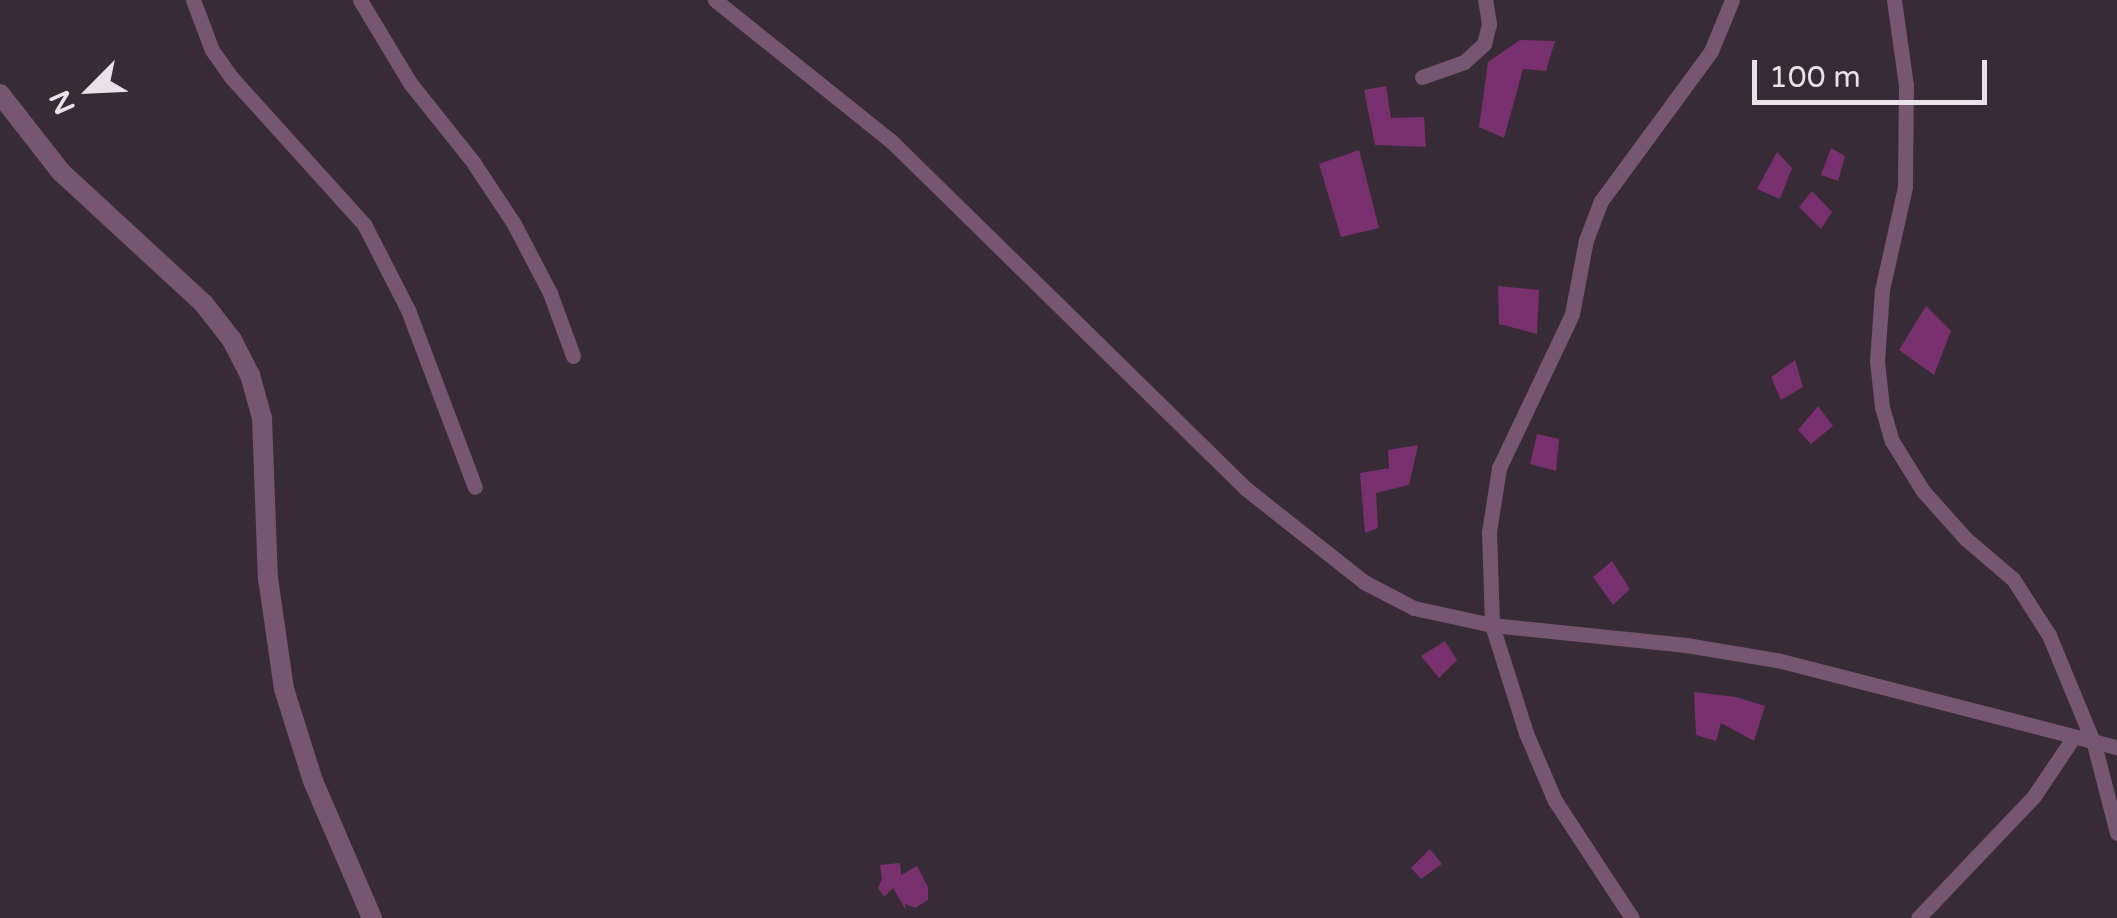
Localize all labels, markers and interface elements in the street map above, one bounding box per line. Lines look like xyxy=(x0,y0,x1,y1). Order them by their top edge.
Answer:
north arrow xyxy=(40,40,140,140)
scale bar xyxy=(1757,40,1992,102)
text: 100 m xyxy=(1769,59,1861,96)
text: N xyxy=(42,85,83,119)

